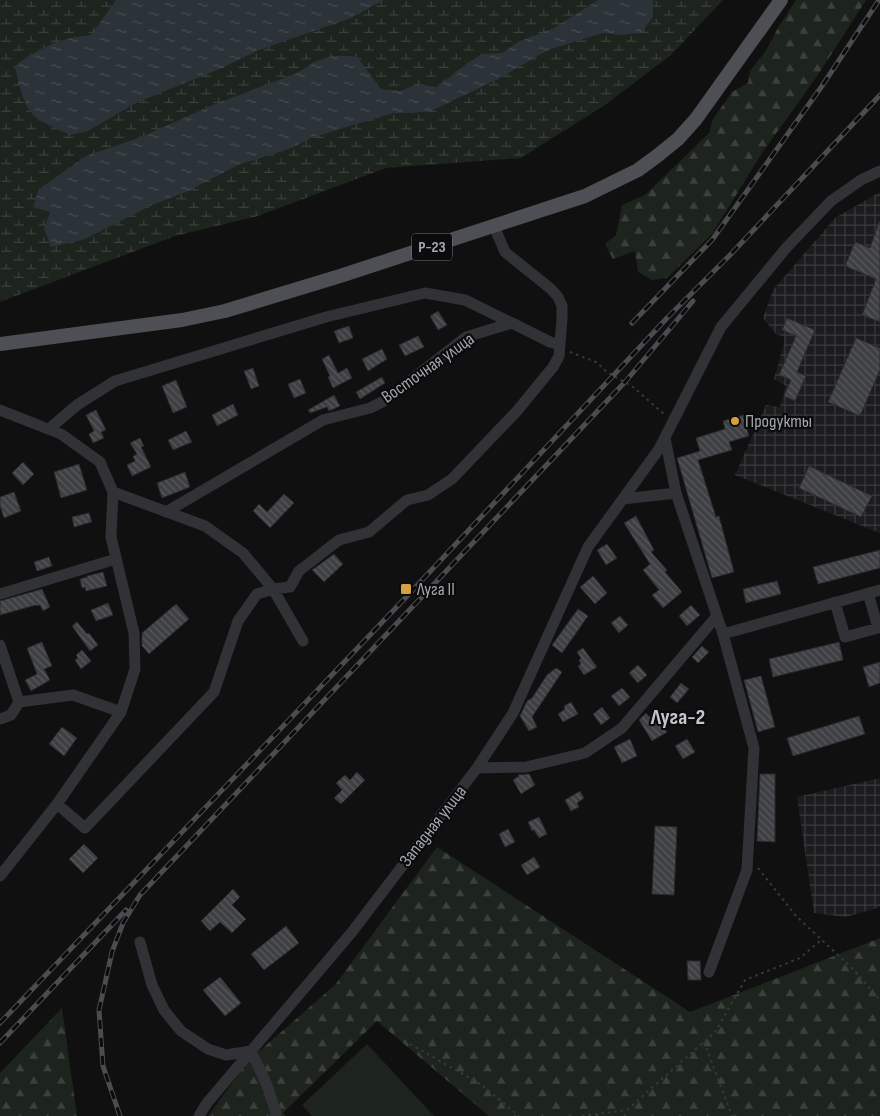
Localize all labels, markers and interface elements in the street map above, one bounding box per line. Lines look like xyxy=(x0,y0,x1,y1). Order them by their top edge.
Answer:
road number: Р-23 xyxy=(412,233,452,260)
street label: Восточная улица xyxy=(378,328,478,408)
place label: Продукты xyxy=(745,411,812,432)
marker: Продукты xyxy=(729,415,741,427)
place label: Луга II xyxy=(416,579,455,600)
marker: Луга II xyxy=(399,582,413,596)
district label: Луга-2 xyxy=(650,704,705,731)
street label: Западная улица xyxy=(395,781,471,870)

